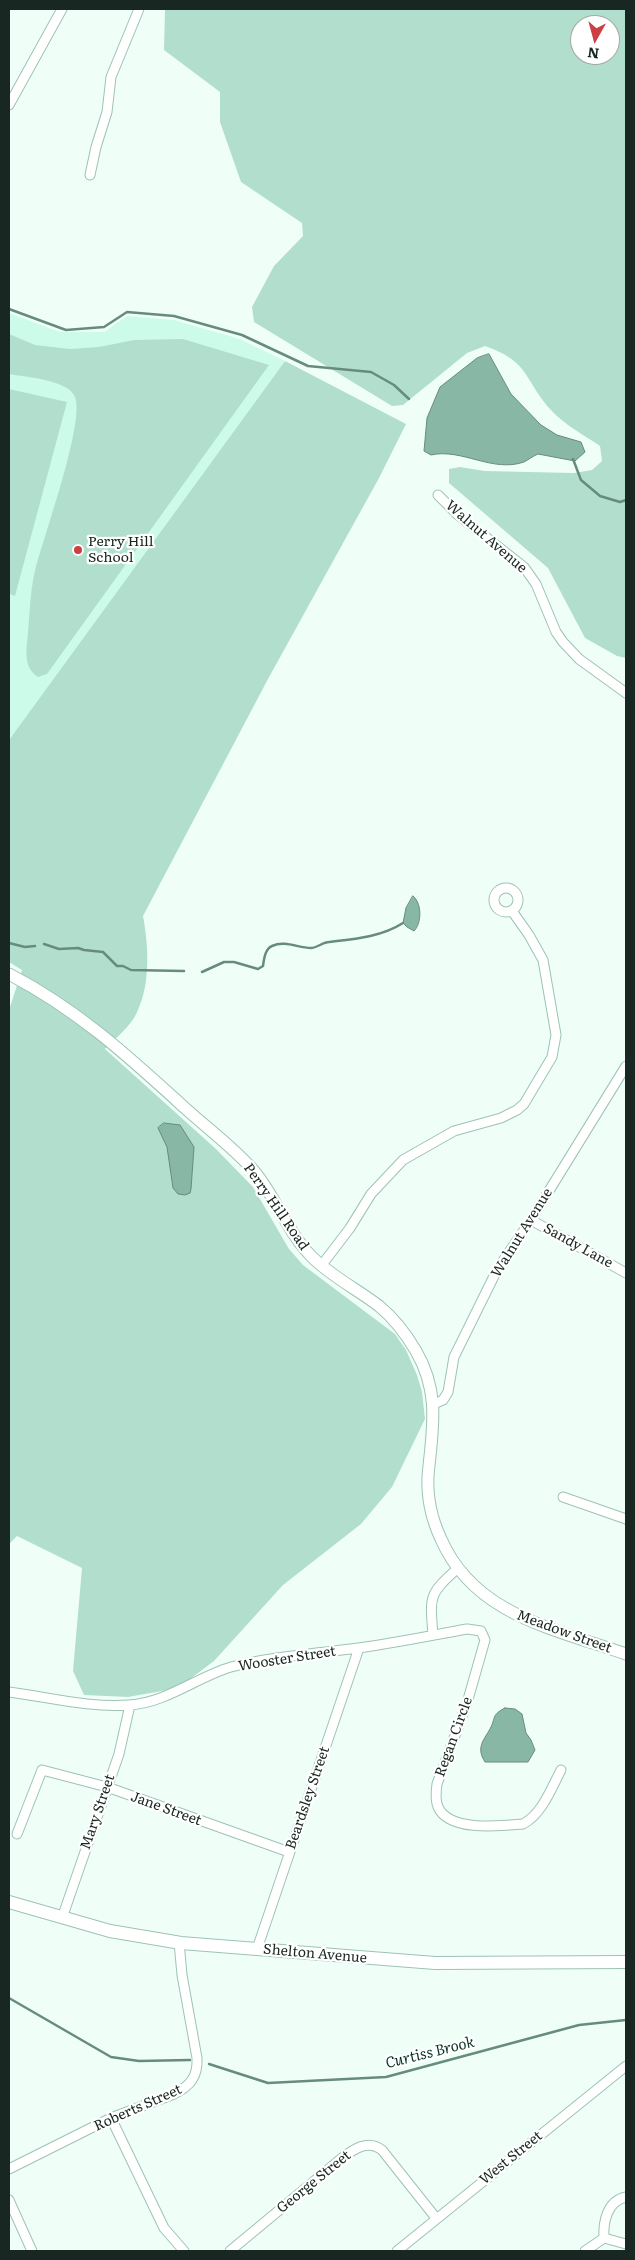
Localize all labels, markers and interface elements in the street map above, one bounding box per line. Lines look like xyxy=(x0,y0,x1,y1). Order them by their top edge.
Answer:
north arrow xyxy=(570,15,620,65)
text: N xyxy=(586,43,600,65)
street label: Walnut Avenue xyxy=(442,497,530,577)
place label: Perry Hill School xyxy=(88,534,153,566)
marker: Perry Hill School xyxy=(72,544,84,556)
street label: Perry Hill Road xyxy=(240,1160,312,1254)
street label: Walnut Avenue xyxy=(488,1185,556,1281)
street label: Sandy Lane xyxy=(540,1220,616,1272)
street label: Meadow Street xyxy=(514,1607,614,1657)
street label: Wooster Street xyxy=(237,1643,337,1675)
street label: Regan Circle xyxy=(432,1695,476,1779)
street label: Beardsley Street xyxy=(283,1744,333,1852)
street label: Mary Street xyxy=(77,1772,119,1852)
street label: Jane Street xyxy=(128,1788,204,1830)
street label: Shelton Avenue xyxy=(262,1941,368,1967)
water label: Curtiss Brook xyxy=(384,2033,476,2073)
street label: Roberts Street xyxy=(92,2081,184,2135)
street label: West Street xyxy=(476,2128,546,2188)
street label: George Street xyxy=(274,2147,354,2217)

